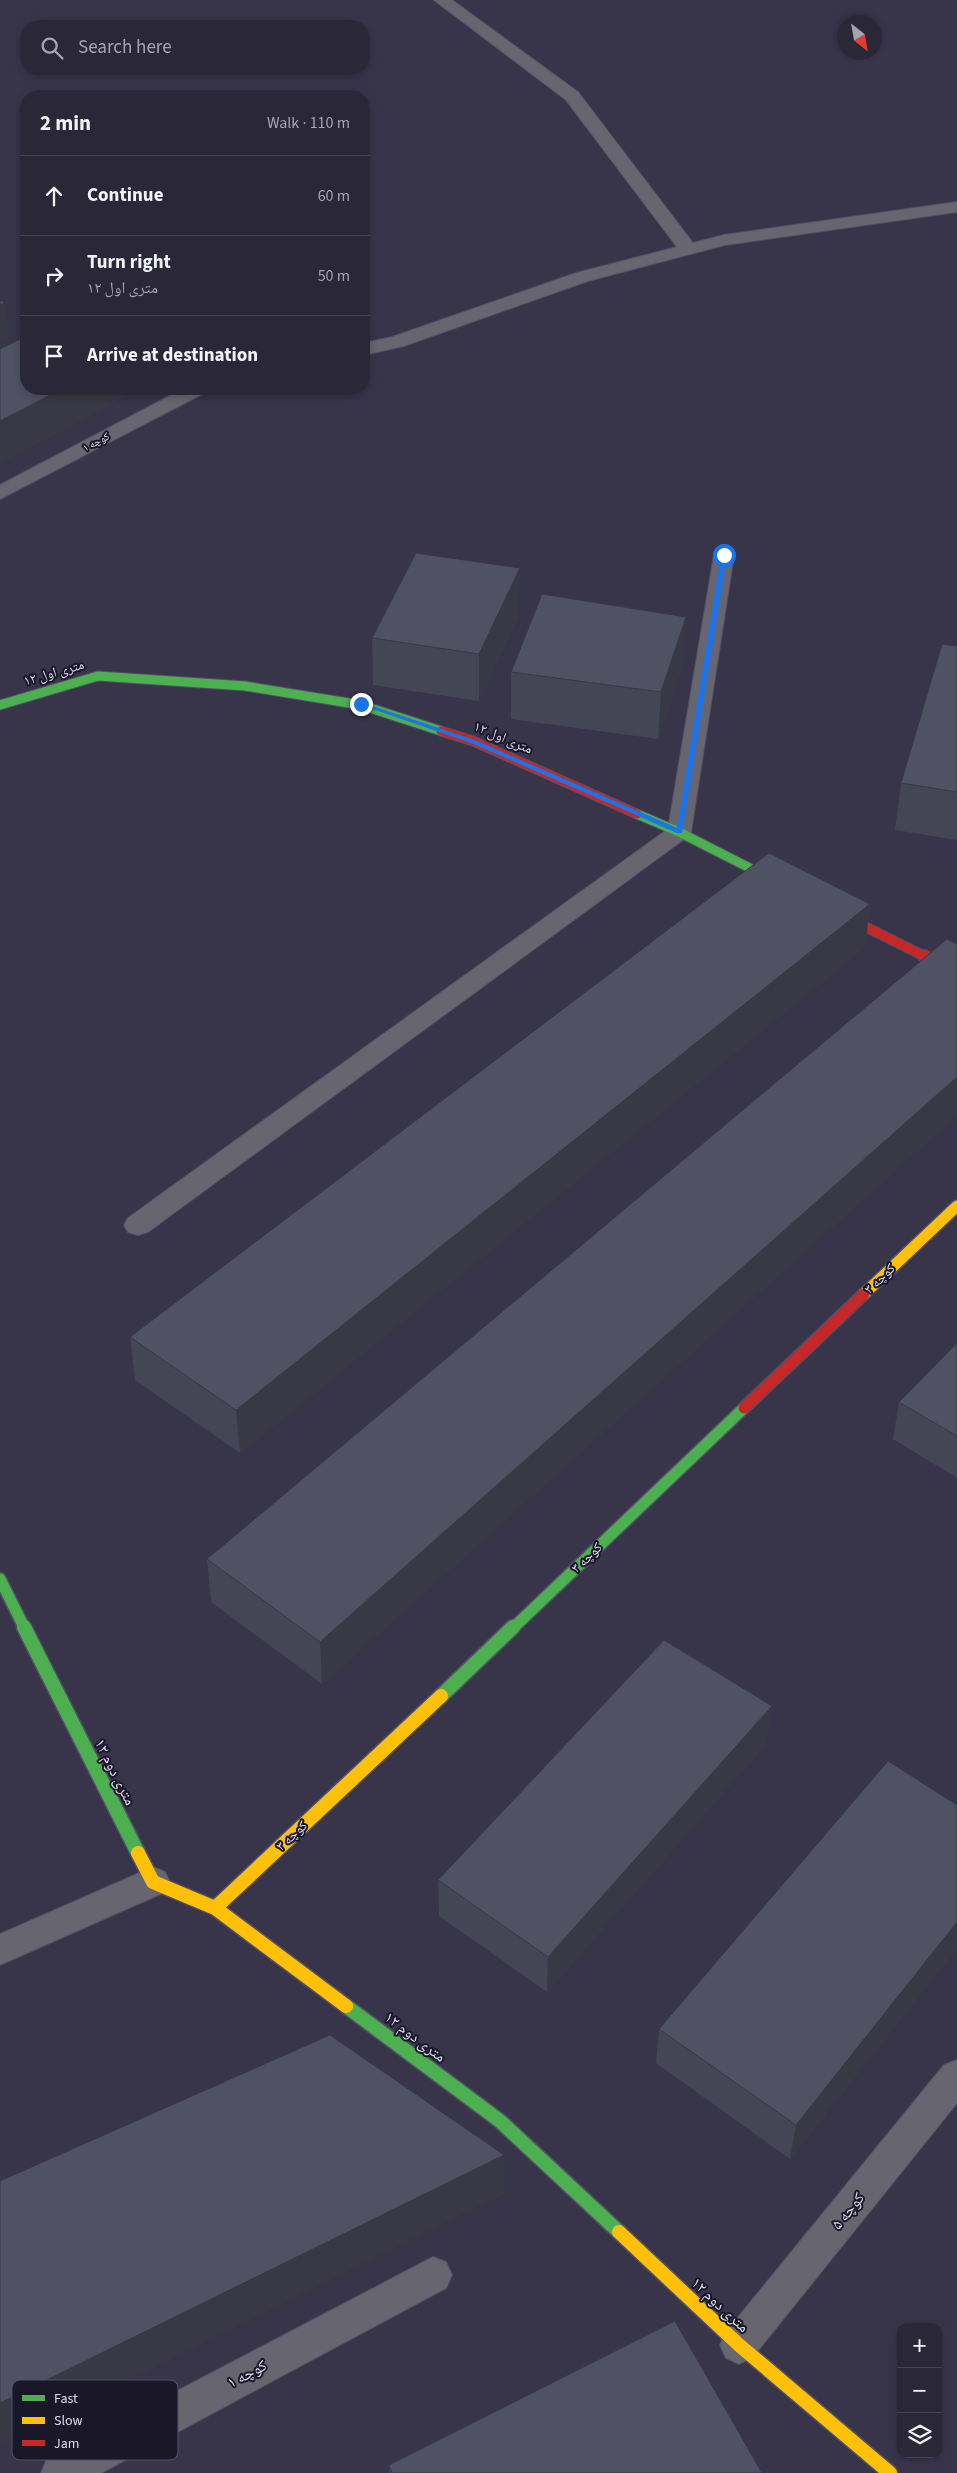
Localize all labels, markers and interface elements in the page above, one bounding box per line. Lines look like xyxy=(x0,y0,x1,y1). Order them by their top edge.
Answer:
north arrow xyxy=(837,15,882,60)
search box xyxy=(20,20,370,75)
icon: search xyxy=(38,34,66,62)
text: Search here xyxy=(78,34,172,61)
text: 2 min xyxy=(40,108,91,138)
text: Walk · 110 m xyxy=(267,112,350,134)
icon: ahead xyxy=(40,182,68,210)
text: Continue xyxy=(87,182,164,209)
text: 60 m xyxy=(318,185,350,207)
text: Turn right xyxy=(87,249,171,276)
icon: right xyxy=(40,262,68,290)
text: 50 m xyxy=(318,265,350,287)
text: ۱۲ متری اول xyxy=(87,277,158,299)
icon: arrive xyxy=(40,342,68,370)
text: Arrive at destination xyxy=(87,342,258,369)
street label: کوچه ۱ xyxy=(80,428,113,455)
route start xyxy=(713,544,736,567)
street label: ۱۲ متری اول xyxy=(21,655,87,691)
route end xyxy=(350,693,373,716)
street label: ۱۲ متری اول xyxy=(470,717,536,759)
street label: کوچه ۳ xyxy=(860,1259,900,1299)
street label: کوچه ۳ xyxy=(567,1538,607,1578)
street label: ۱۲ متری دوم xyxy=(89,1735,141,1809)
street label: کوچه ۳ xyxy=(272,1816,312,1856)
street label: ۱۲ متری دوم xyxy=(380,2007,450,2067)
street label: کوچه ۵ xyxy=(826,2188,870,2234)
street label: ۱۲ متری دوم xyxy=(686,2272,754,2338)
map controls xyxy=(897,2323,942,2458)
button: + xyxy=(897,2323,942,2368)
street label: کوچه ۱ xyxy=(223,2354,271,2394)
button: − xyxy=(897,2368,942,2413)
legend xyxy=(12,2380,178,2460)
text: Fast xyxy=(54,2389,78,2409)
text: Slow xyxy=(54,2411,83,2431)
button: layers xyxy=(897,2413,942,2458)
text: Jam xyxy=(54,2434,79,2454)

